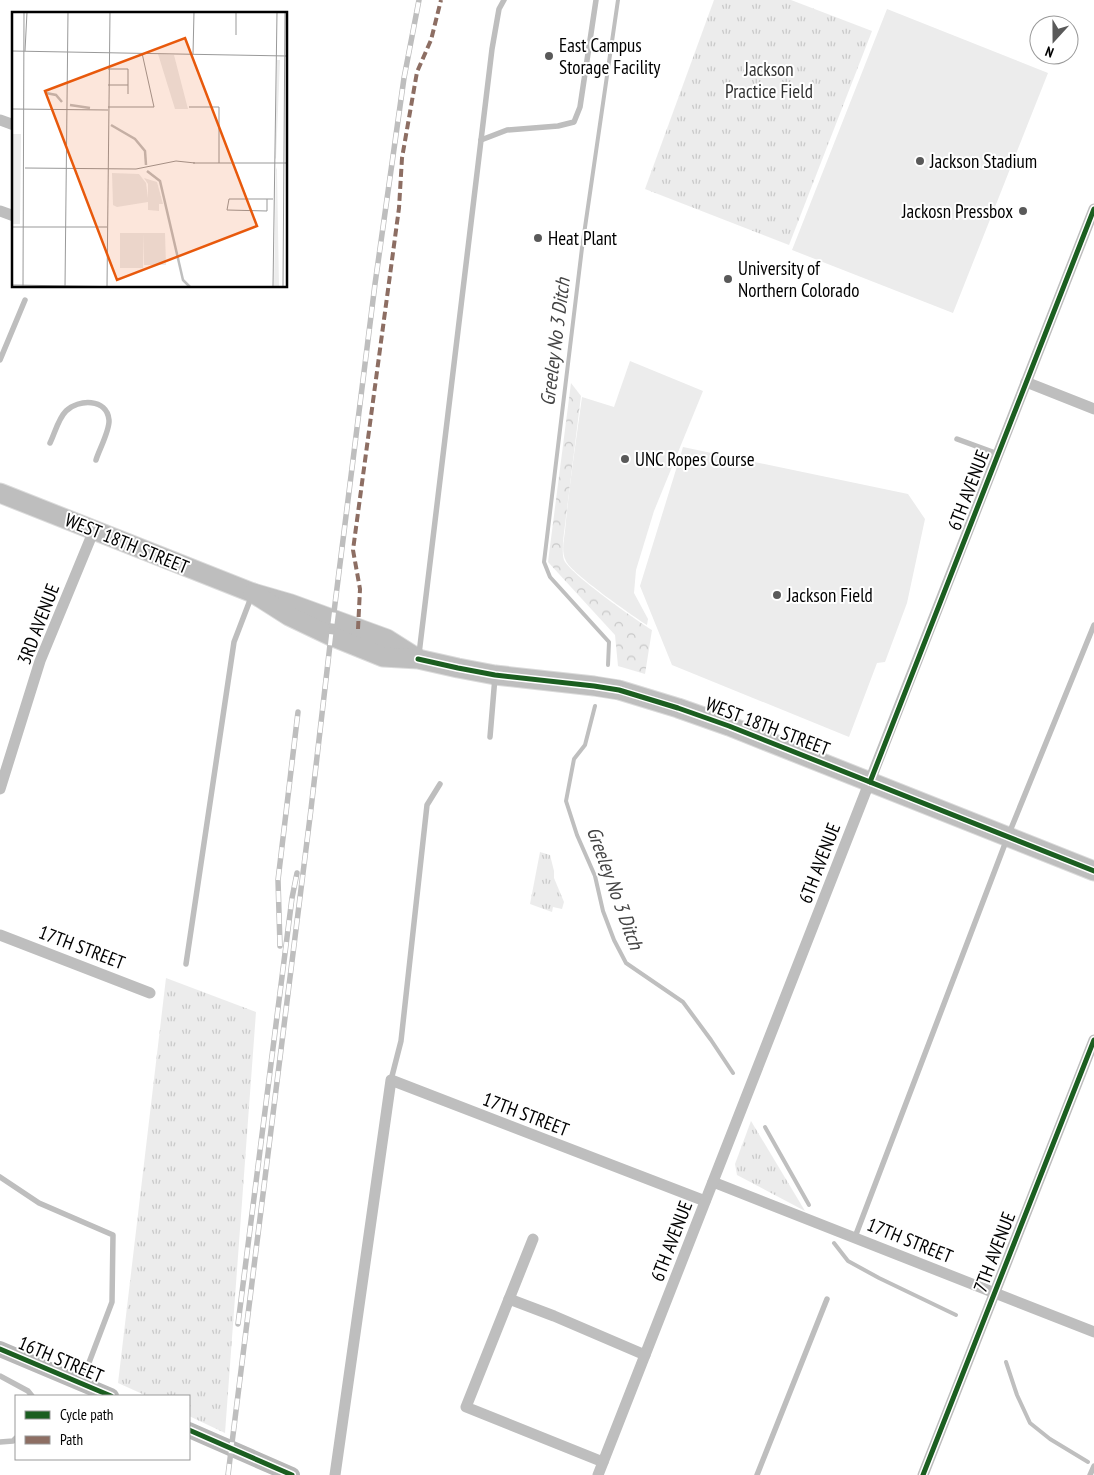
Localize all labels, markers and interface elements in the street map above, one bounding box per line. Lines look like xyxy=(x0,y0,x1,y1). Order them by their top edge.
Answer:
inset map xyxy=(12,12,288,288)
north arrow xyxy=(1029,15,1079,65)
place label: East Campus Storage Facility xyxy=(559,33,661,79)
text: N xyxy=(1043,42,1056,62)
marker: East Campus Storage Facility xyxy=(543,50,555,62)
park label: Jackson Practice Field xyxy=(725,57,813,103)
place label: Jackson Stadium xyxy=(929,149,1037,173)
marker: Jackson Stadium xyxy=(914,155,926,167)
place label: Jackosn Pressbox xyxy=(901,199,1013,223)
marker: Jackosn Pressbox xyxy=(1017,205,1029,217)
place label: Heat Plant xyxy=(548,226,618,250)
marker: Heat Plant xyxy=(532,232,544,244)
place label: University of Northern Colorado xyxy=(738,256,859,302)
marker: University of Northern Colorado xyxy=(722,273,734,285)
water label: Greeley No 3 Ditch xyxy=(534,275,576,407)
street label: 6TH AVENUE xyxy=(942,446,994,534)
place label: UNC Ropes Course xyxy=(635,447,755,471)
marker: UNC Ropes Course xyxy=(619,453,631,465)
street label: WEST 18TH STREET xyxy=(62,507,193,579)
street label: 3RD AVENUE xyxy=(12,580,64,668)
place label: Jackson Field xyxy=(786,583,873,607)
marker: Jackson Field xyxy=(771,589,783,601)
street label: WEST 18TH STREET xyxy=(702,691,834,761)
street label: 6TH AVENUE xyxy=(793,819,845,907)
water label: Greeley No 3 Ditch xyxy=(581,823,650,954)
street label: 17TH STREET xyxy=(36,920,129,975)
street label: 17TH STREET xyxy=(480,1087,573,1142)
street label: 6TH AVENUE xyxy=(645,1197,697,1285)
street label: 7TH AVENUE xyxy=(968,1208,1020,1296)
street label: 17TH STREET xyxy=(864,1212,957,1268)
street label: 16TH STREET xyxy=(15,1330,108,1388)
legend xyxy=(15,1395,190,1460)
text: Cycle path xyxy=(60,1405,113,1424)
text: Path xyxy=(60,1430,83,1449)

